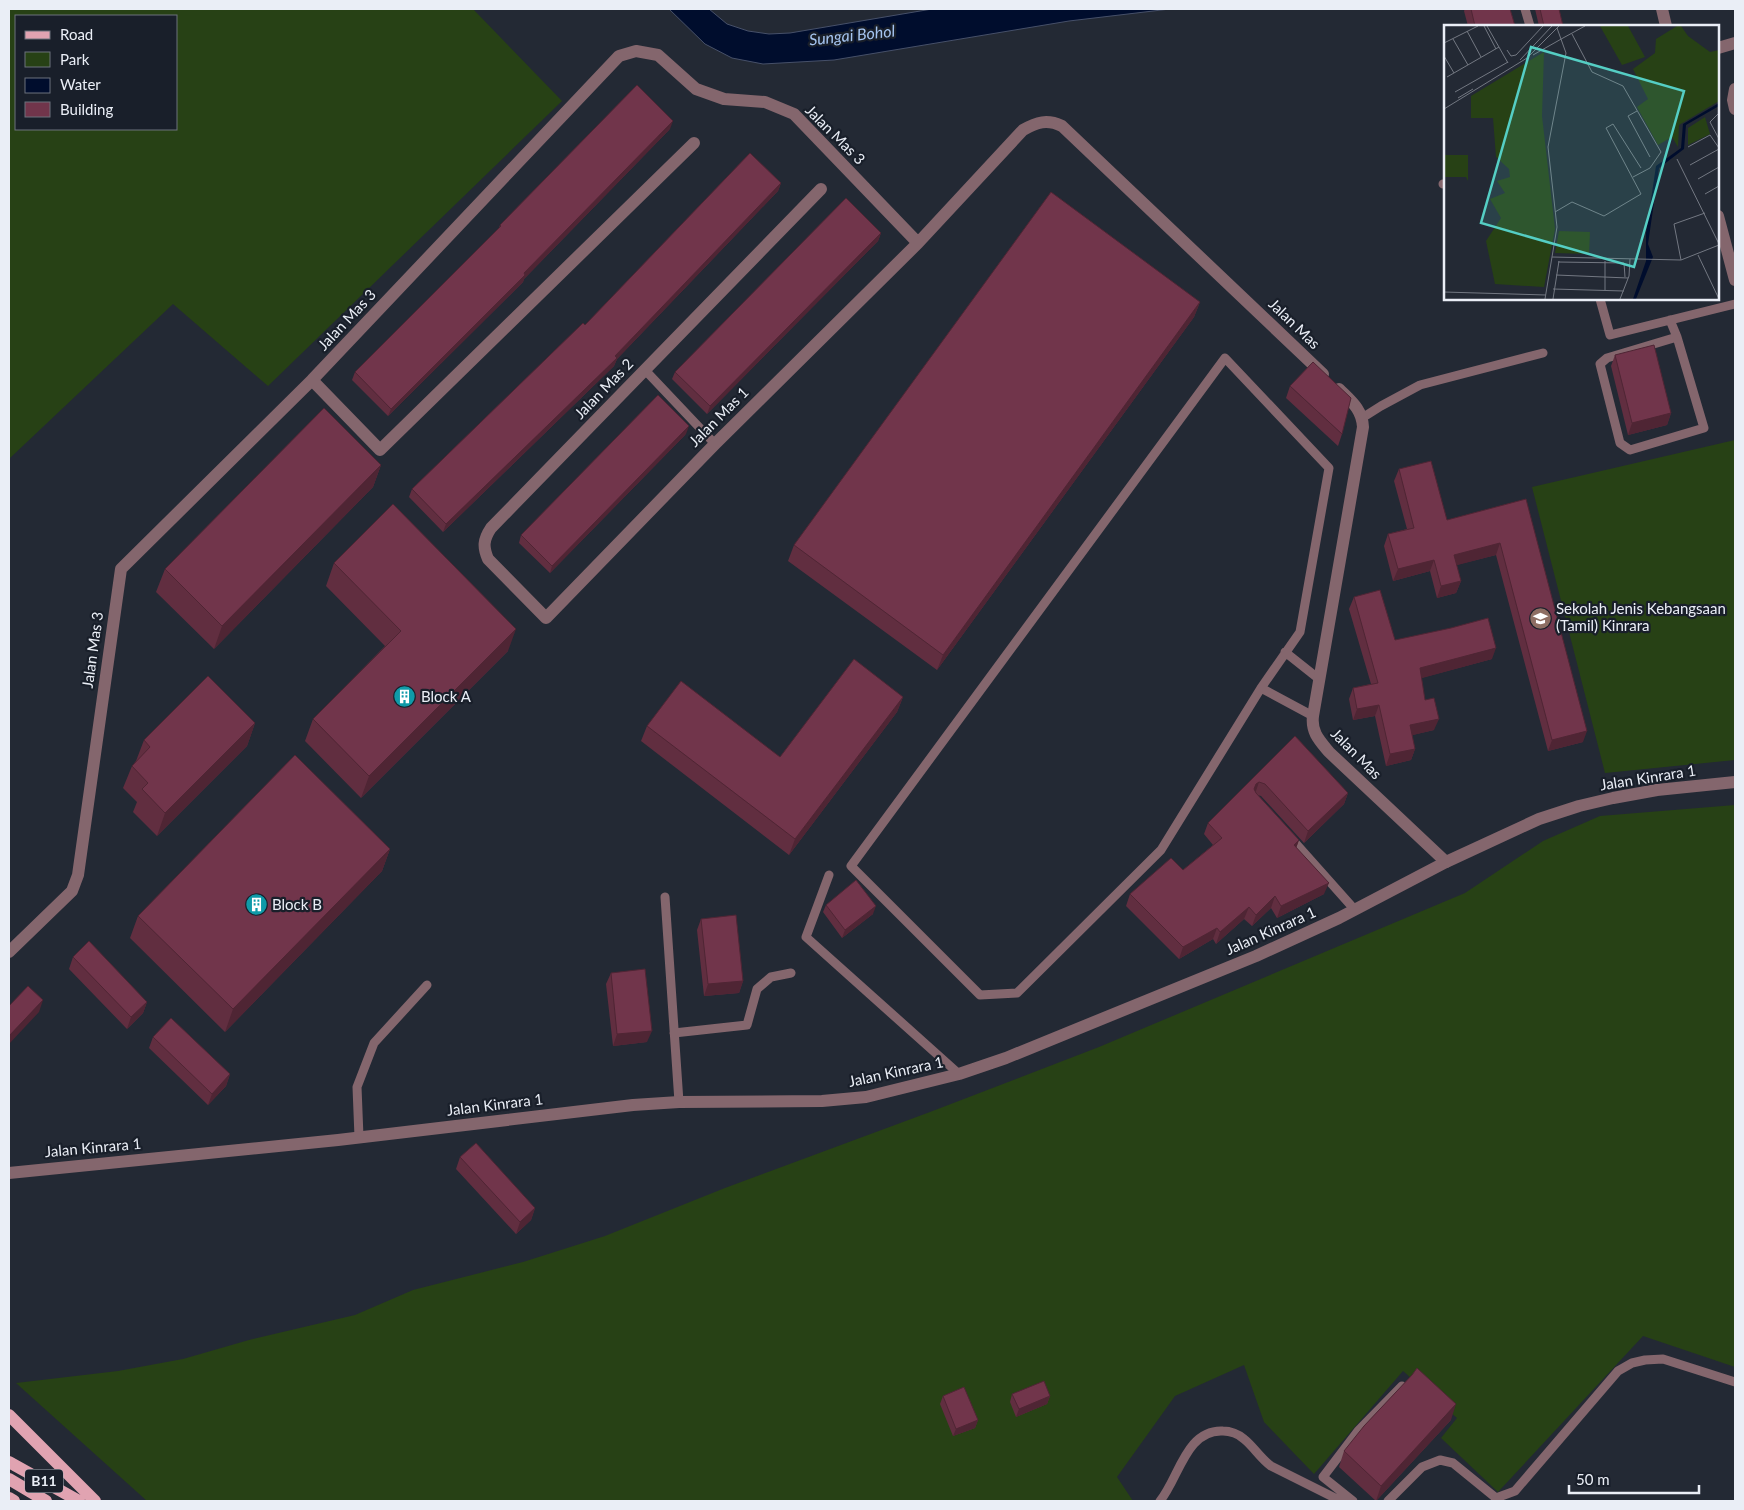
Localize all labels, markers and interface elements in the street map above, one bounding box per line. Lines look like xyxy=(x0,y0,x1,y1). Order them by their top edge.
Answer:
legend xyxy=(15,15,178,130)
water label: Sungai Bohol xyxy=(808,21,896,48)
text: Road xyxy=(60,25,93,43)
inset map xyxy=(1444,25,1719,300)
text: Park xyxy=(60,50,90,68)
text: Water xyxy=(60,75,101,93)
text: Building xyxy=(60,100,113,118)
street label: Jalan Mas 3 xyxy=(802,101,869,168)
street label: Jalan Mas 3 xyxy=(313,285,379,354)
street label: Jalan Mas xyxy=(1265,294,1324,352)
street label: Jalan Mas 2 xyxy=(570,354,636,422)
street label: Jalan Mas 1 xyxy=(685,383,752,450)
place label: Sekolah Jenis Kebangsaan (Tamil) Kinrara xyxy=(1556,599,1726,634)
school or university icon: Sekolah Jenis Kebangsaan (Tamil) Kinrara xyxy=(1528,606,1552,630)
street label: Jalan Mas 3 xyxy=(78,611,106,689)
building icon: Block A xyxy=(393,685,417,709)
place label: Block A xyxy=(421,687,472,705)
street label: Jalan Mas xyxy=(1328,724,1386,782)
street label: Jalan Kinrara 1 xyxy=(1599,761,1697,793)
building icon: Block B xyxy=(244,893,268,917)
place label: Block B xyxy=(272,895,322,913)
street label: Jalan Kinrara 1 xyxy=(1223,902,1318,958)
street label: Jalan Kinrara 1 xyxy=(847,1052,945,1090)
street label: Jalan Kinrara 1 xyxy=(446,1089,544,1119)
street label: Jalan Kinrara 1 xyxy=(44,1134,142,1160)
scale bar xyxy=(1569,1462,1699,1494)
road number: B11 xyxy=(25,1470,63,1492)
text: 50 m xyxy=(1576,1470,1610,1488)

